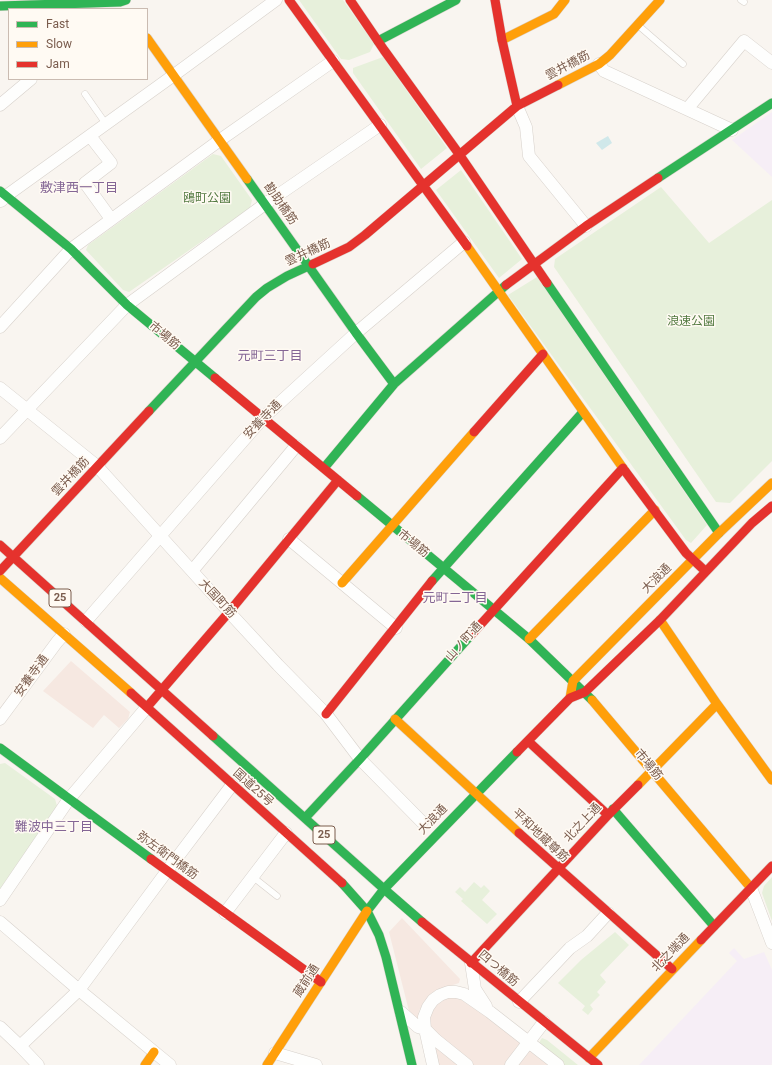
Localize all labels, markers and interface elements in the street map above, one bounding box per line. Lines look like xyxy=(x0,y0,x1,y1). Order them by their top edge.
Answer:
legend xyxy=(8,8,148,80)
text: Fast xyxy=(46,17,69,31)
text: Slow xyxy=(46,37,72,51)
street label: 雲井橋筋 xyxy=(543,48,593,84)
text: Jam xyxy=(46,57,70,71)
street label: 勘助橋筋 xyxy=(260,180,300,228)
district label: 敷津西一丁目 xyxy=(40,181,118,197)
park label: 鴎町公園 xyxy=(183,192,231,206)
street label: 雲井橋筋 xyxy=(283,236,333,270)
park label: 浪速公園 xyxy=(667,315,715,329)
street label: 市場筋 xyxy=(146,319,182,353)
district label: 元町三丁目 xyxy=(238,349,302,365)
street label: 安養寺通 xyxy=(241,398,285,442)
street label: 雲井橋筋 xyxy=(49,455,93,499)
street label: 市場筋 xyxy=(394,527,432,561)
street label: 大浪通 xyxy=(639,561,675,597)
street label: 大国町筋 xyxy=(195,577,239,621)
road number: 25 xyxy=(49,589,71,607)
district label: 元町二丁目 xyxy=(423,591,487,607)
street label: 山ノ町通 xyxy=(443,619,485,665)
street label: 安養寺通 xyxy=(12,652,52,700)
street label: 市場筋 xyxy=(631,747,665,783)
street label: 国道25号 xyxy=(230,766,276,810)
street label: 北之上通 xyxy=(561,801,605,845)
street label: 大浪通 xyxy=(415,802,451,838)
street label: 平和地蔵尊筋 xyxy=(509,806,571,866)
district label: 難波中三丁目 xyxy=(15,820,93,836)
road number: 25 xyxy=(313,826,335,844)
street label: 弥左衛門橋筋 xyxy=(134,829,200,883)
street label: 北之端通 xyxy=(649,931,693,975)
street label: 四つ橋筋 xyxy=(475,948,521,990)
street label: 蔵前通 xyxy=(291,962,323,1000)

